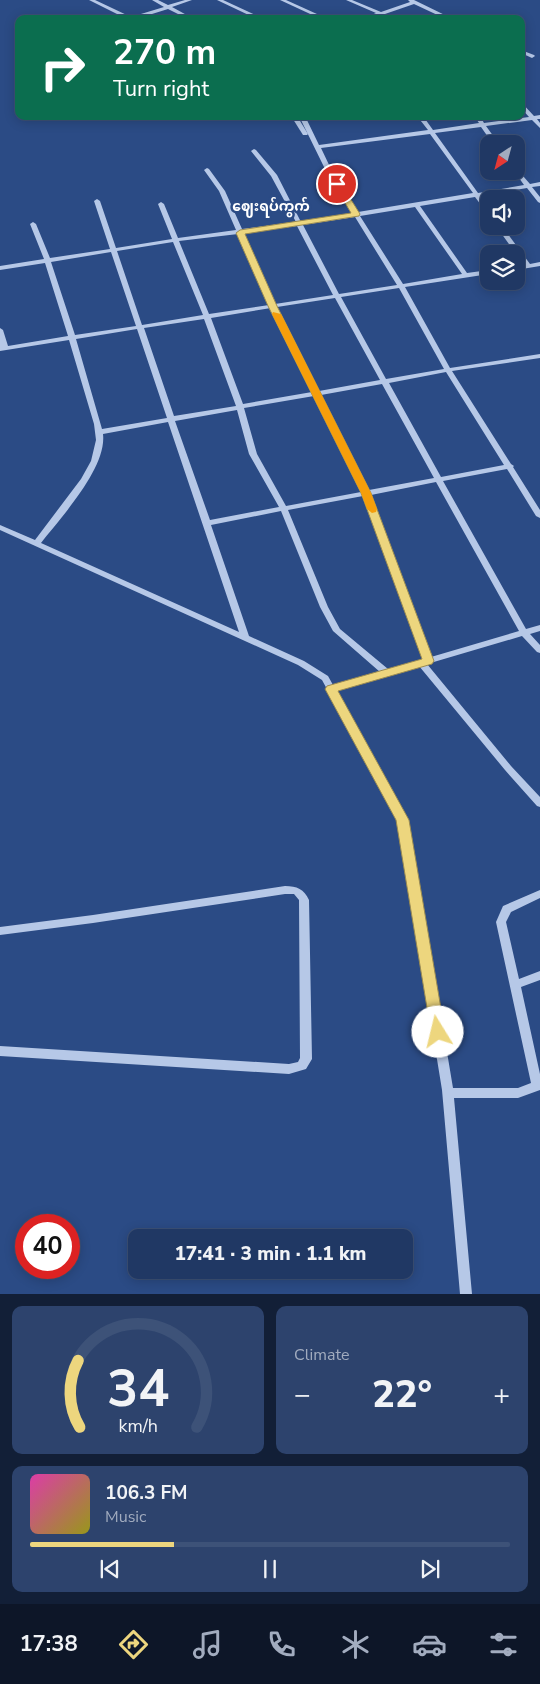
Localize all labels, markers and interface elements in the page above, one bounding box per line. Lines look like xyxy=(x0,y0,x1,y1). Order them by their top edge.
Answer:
text: 270 m xyxy=(113,29,216,76)
icon: right xyxy=(30,35,95,100)
text: Turn right xyxy=(113,74,209,104)
north arrow xyxy=(480,135,525,180)
map controls xyxy=(480,135,525,290)
pin xyxy=(316,163,358,205)
icon: arrive xyxy=(323,170,351,198)
button: sound xyxy=(480,190,525,235)
district label: ဈေးရပ်ကွက် xyxy=(232,196,310,218)
button: layers xyxy=(480,245,525,290)
position arrow xyxy=(411,1005,463,1057)
speed limit sign: 40 xyxy=(15,1214,80,1279)
text: 17:41 · 3 min · 1.1 km xyxy=(174,1241,367,1267)
text: Climate xyxy=(294,1344,349,1366)
text: 34 xyxy=(107,1353,169,1424)
text: 22° xyxy=(372,1369,432,1420)
text: − xyxy=(294,1376,311,1414)
text: + xyxy=(493,1376,510,1414)
text: km/h xyxy=(118,1414,158,1438)
text: 106.3 FM xyxy=(105,1480,188,1506)
text: Music xyxy=(105,1506,146,1528)
icon: previous xyxy=(96,1555,124,1583)
icon: pause xyxy=(256,1555,284,1583)
icon: next xyxy=(416,1555,444,1583)
icon: directions xyxy=(116,1627,151,1662)
icon: music xyxy=(190,1627,225,1662)
icon: phone xyxy=(264,1627,299,1662)
icon: climate xyxy=(338,1627,373,1662)
icon: car xyxy=(412,1627,447,1662)
icon: filters xyxy=(486,1627,521,1662)
text: 17:38 xyxy=(19,1629,78,1659)

